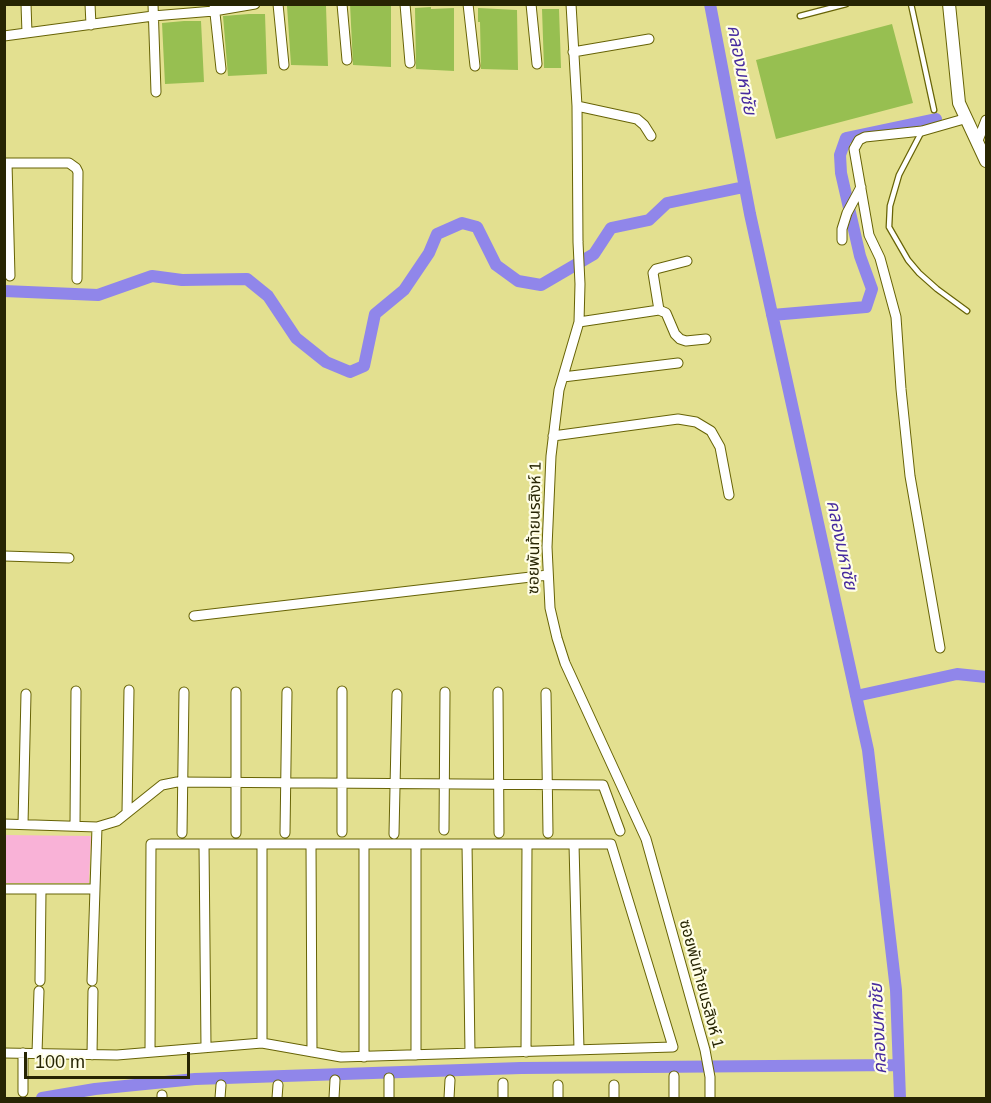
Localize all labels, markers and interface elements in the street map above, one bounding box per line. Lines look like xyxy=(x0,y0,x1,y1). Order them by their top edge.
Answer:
water label: คลองมหาชัย xyxy=(722,23,760,117)
street label: ซอยพันท้ายนรสิงห์ 1 xyxy=(524,462,546,594)
water label: คลองมหาชัย xyxy=(821,498,861,592)
street label: ซอยพันท้ายนรสิงห์ 1 xyxy=(675,918,727,1050)
water label: คลองมหาชัย xyxy=(866,983,892,1075)
scale bar xyxy=(27,1040,194,1078)
text: 100 m xyxy=(35,1052,85,1072)

